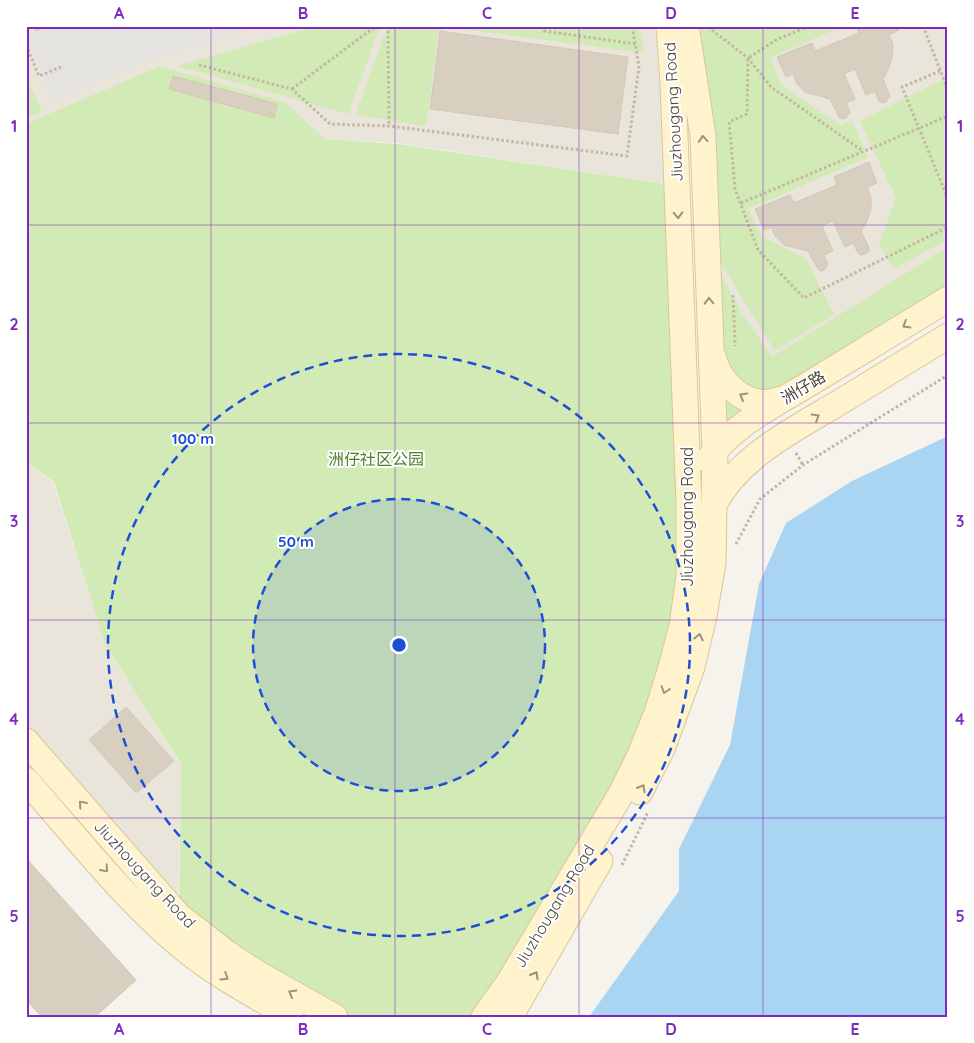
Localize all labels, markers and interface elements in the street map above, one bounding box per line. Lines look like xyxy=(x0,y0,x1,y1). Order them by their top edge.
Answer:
text: A xyxy=(114,3,125,23)
text: B xyxy=(298,3,308,23)
text: C xyxy=(482,3,492,23)
text: D xyxy=(665,3,677,23)
text: E xyxy=(850,3,860,23)
street label: Jiuzhougang Road xyxy=(659,42,687,182)
text: 1 xyxy=(11,116,17,136)
text: 1 xyxy=(957,116,963,136)
one-way arrow xyxy=(698,134,709,142)
one-way arrow xyxy=(673,211,684,219)
one-way arrow xyxy=(704,297,714,304)
text: 2 xyxy=(9,314,19,334)
text: 2 xyxy=(955,314,965,334)
one-way arrow xyxy=(903,318,912,328)
street label: 洲仔路 xyxy=(777,366,829,408)
one-way arrow xyxy=(739,392,748,402)
one-way arrow xyxy=(810,413,819,423)
text: 100 m xyxy=(172,429,214,448)
street label: Jiuzhougang Road xyxy=(677,447,697,587)
park label: 洲仔社区公园 xyxy=(328,449,424,469)
text: 3 xyxy=(10,511,18,531)
text: 3 xyxy=(956,511,964,531)
text: 50 m xyxy=(278,532,314,551)
one-way arrow xyxy=(693,632,704,641)
centre of rings xyxy=(390,636,408,654)
one-way arrow xyxy=(660,685,670,693)
text: 4 xyxy=(9,709,19,729)
text: 4 xyxy=(955,709,965,729)
one-way arrow xyxy=(636,785,646,794)
one-way arrow xyxy=(79,801,88,810)
street label: Jiuzhougang Road xyxy=(90,816,200,932)
street label: Jiuzhougang Road xyxy=(509,841,599,971)
one-way arrow xyxy=(99,864,108,873)
text: 5 xyxy=(9,906,19,926)
text: 5 xyxy=(955,906,965,926)
one-way arrow xyxy=(219,971,228,981)
one-way arrow xyxy=(529,971,539,980)
one-way arrow xyxy=(289,989,298,999)
text: A xyxy=(114,1019,125,1039)
text: B xyxy=(298,1019,308,1039)
text: C xyxy=(482,1019,492,1039)
text: D xyxy=(665,1019,677,1039)
text: E xyxy=(850,1019,860,1039)

